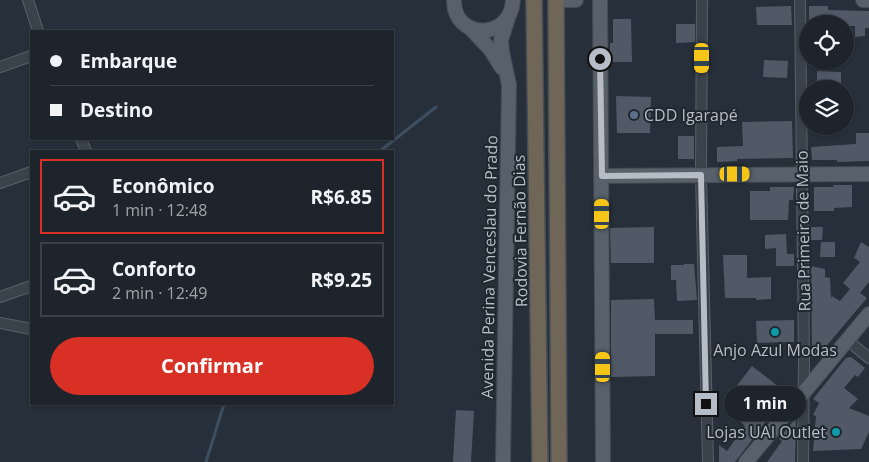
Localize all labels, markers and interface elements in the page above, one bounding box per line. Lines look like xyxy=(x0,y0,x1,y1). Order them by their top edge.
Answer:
map controls xyxy=(799,15,854,135)
button: locate xyxy=(799,15,854,70)
car xyxy=(694,43,709,73)
text: Embarque xyxy=(80,48,177,74)
route start xyxy=(589,48,611,70)
button: layers xyxy=(799,80,854,135)
text: Destino xyxy=(80,97,153,123)
place label: CDD Igarapé xyxy=(644,104,738,126)
marker: CDD Igarapé xyxy=(628,109,640,121)
street label: Avenida Perina Venceslau do Prado xyxy=(476,135,502,399)
street label: Rua Primeiro de Maio xyxy=(791,150,815,312)
street label: Rodovia Fernão Dias xyxy=(508,155,532,307)
car xyxy=(720,167,750,182)
text: Econômico xyxy=(112,173,214,199)
icon: car xyxy=(52,174,97,219)
text: R$6.85 xyxy=(311,184,372,210)
text: 1 min · 12:48 xyxy=(112,199,207,221)
car xyxy=(594,199,609,229)
text: Conforto xyxy=(112,256,196,282)
icon: car xyxy=(52,257,97,302)
text: R$9.25 xyxy=(311,267,372,293)
text: 2 min · 12:49 xyxy=(112,282,207,304)
marker: Anjo Azul Modas xyxy=(769,326,781,338)
button: Confirmar xyxy=(50,337,374,395)
place label: Anjo Azul Modas xyxy=(713,339,837,361)
car xyxy=(595,352,610,382)
callout: 1 min xyxy=(724,386,806,422)
text: 1 min xyxy=(743,392,787,414)
route end xyxy=(695,393,717,415)
place label: Lojas UAI Outlet xyxy=(706,421,826,443)
marker: Lojas UAI Outlet xyxy=(830,426,842,438)

